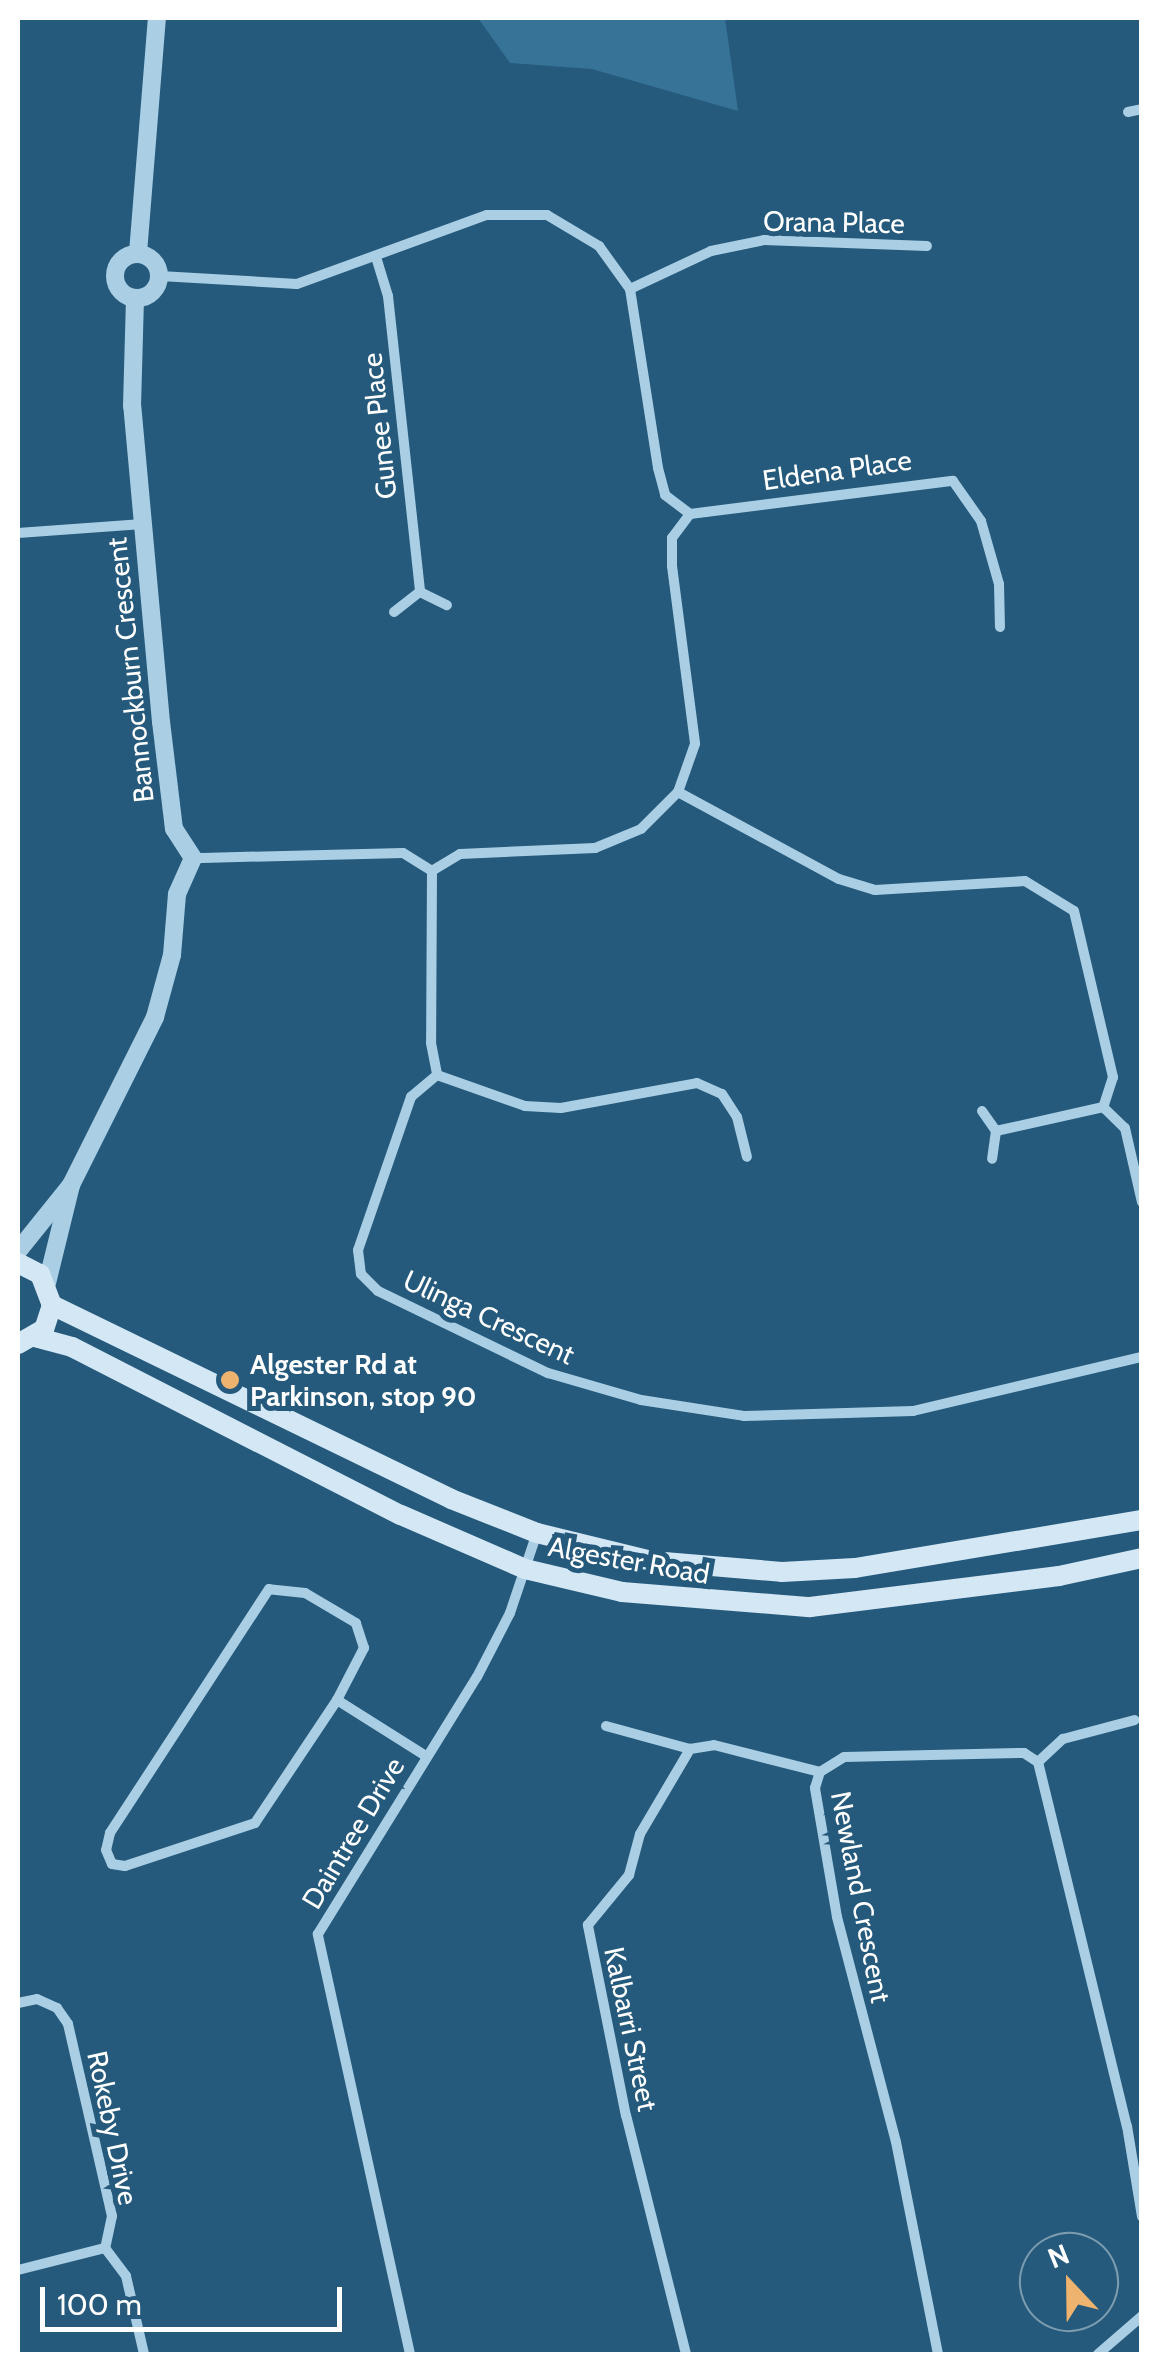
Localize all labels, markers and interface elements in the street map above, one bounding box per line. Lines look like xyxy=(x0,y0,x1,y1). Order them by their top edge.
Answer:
street label: Orana Place xyxy=(763,204,905,240)
street label: Gunee Place xyxy=(355,351,403,501)
street label: Eldena Place xyxy=(760,443,914,497)
street label: Bannockburn Crescent xyxy=(99,536,161,804)
street label: Ulinga Crescent xyxy=(398,1263,580,1371)
place label: Algester Rd at Parkinson, stop 90 xyxy=(250,1347,477,1413)
marker: Algester Rd at Parkinson, stop 90 xyxy=(219,1369,241,1391)
street label: Algester Road xyxy=(546,1529,712,1591)
street label: Daintree Drive xyxy=(295,1751,411,1915)
street label: Newland Crescent xyxy=(824,1788,898,2006)
street label: Kalbarri Street xyxy=(597,1944,665,2114)
street label: Rokeby Drive xyxy=(80,2048,146,2208)
north arrow xyxy=(1019,2232,1119,2332)
text: N xyxy=(1043,2237,1074,2276)
scale bar xyxy=(45,2267,348,2329)
text: 100 m xyxy=(57,2286,142,2323)

